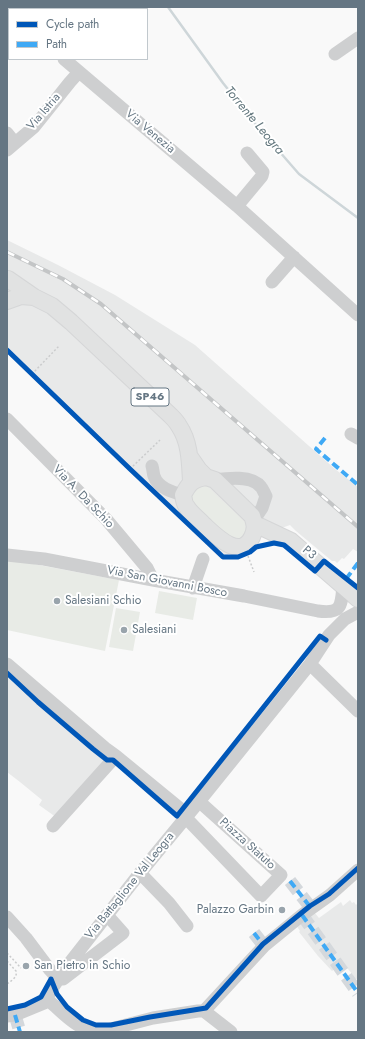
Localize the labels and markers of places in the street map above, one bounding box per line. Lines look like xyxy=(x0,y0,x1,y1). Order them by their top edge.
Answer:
place label: Salesiani Schio xyxy=(65,594,141,608)
marker: Salesiani Schio xyxy=(52,596,62,606)
place label: Salesiani xyxy=(132,623,176,637)
marker: Salesiani xyxy=(119,625,129,635)
place label: Palazzo Garbin xyxy=(197,903,274,917)
marker: Palazzo Garbin xyxy=(277,905,287,915)
place label: San Pietro in Schio xyxy=(34,959,130,973)
marker: San Pietro in Schio xyxy=(21,961,31,971)

